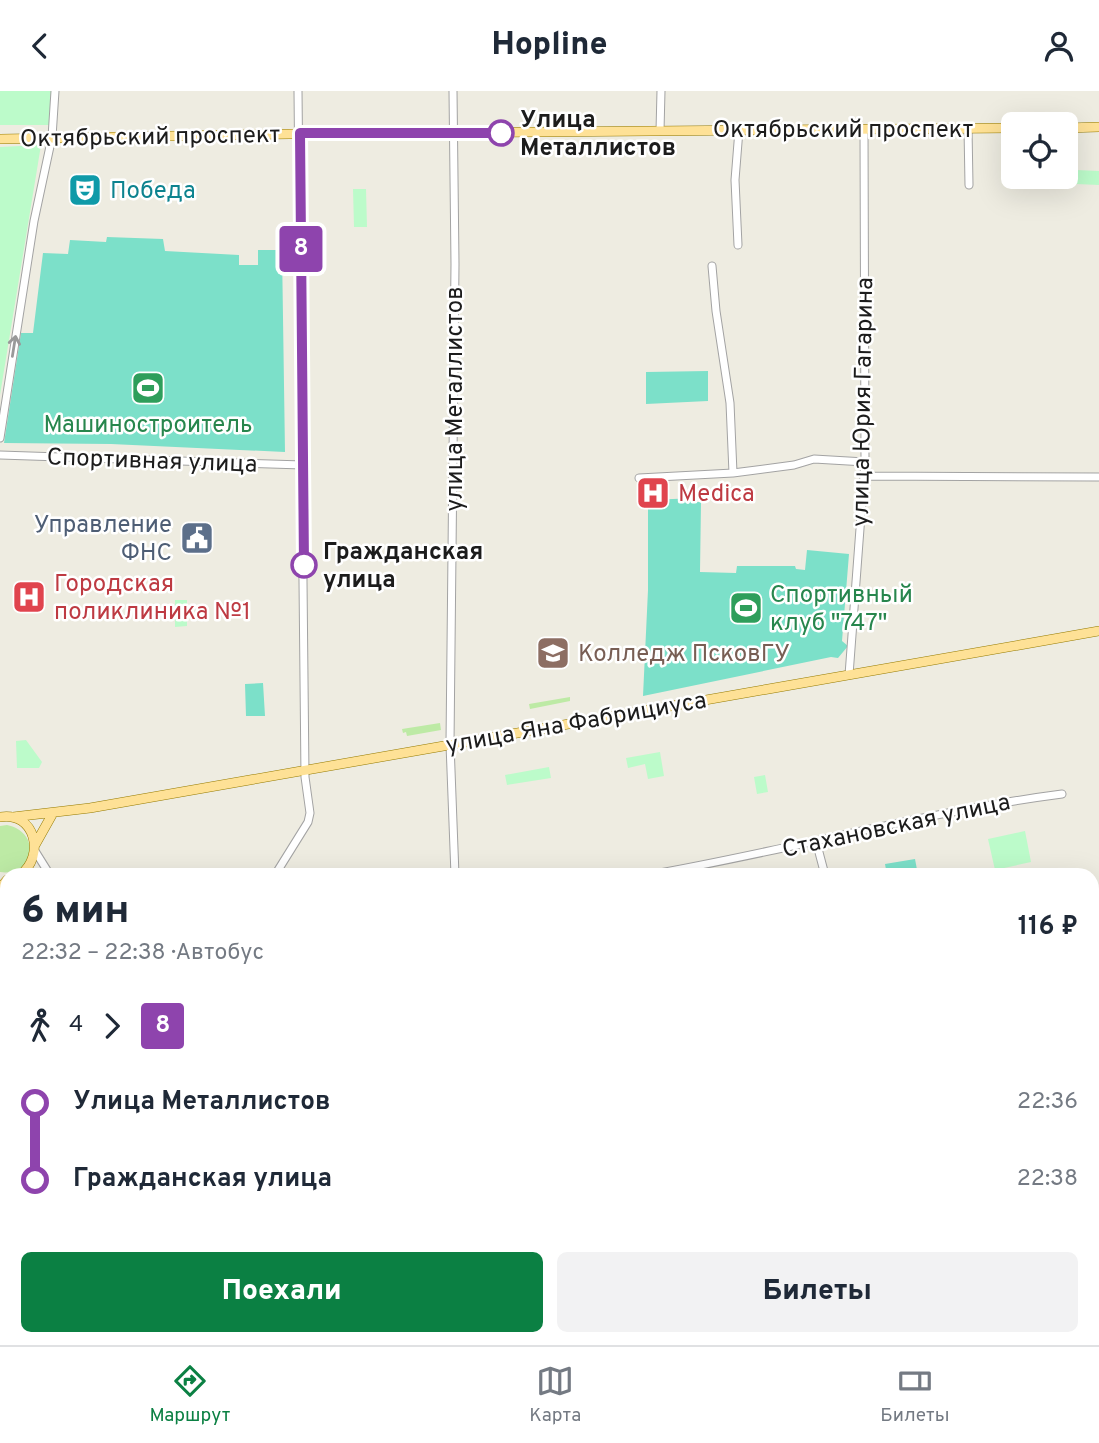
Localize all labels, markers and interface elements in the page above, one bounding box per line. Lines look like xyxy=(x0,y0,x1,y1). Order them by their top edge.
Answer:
text: Hopline xyxy=(491,26,608,66)
icon: back xyxy=(21,27,59,65)
icon: person xyxy=(1040,27,1078,65)
place label: Улица Металлистов xyxy=(520,106,676,164)
map controls xyxy=(1001,112,1078,189)
button: locate xyxy=(1001,112,1078,189)
street label: Октябрьский проспект xyxy=(713,116,973,146)
marker: Улица Металлистов xyxy=(488,120,514,146)
street label: Октябрьский проспект xyxy=(20,121,281,155)
theatre icon: Победа xyxy=(66,171,104,209)
place label: Победа xyxy=(110,177,196,207)
line badge: 8 xyxy=(278,226,324,272)
text: 8 xyxy=(293,234,309,264)
street label: улица Юрия Гагарина xyxy=(847,277,881,527)
street label: улица Металлистов xyxy=(441,286,471,512)
one-way arrow xyxy=(8,335,21,358)
sports icon: Машиностроитель xyxy=(129,369,167,407)
place label: Машиностроитель xyxy=(43,411,253,441)
street label: Спортивная улица xyxy=(46,443,258,481)
hospital icon: Medica xyxy=(634,474,672,512)
place label: Medica xyxy=(678,480,755,510)
place label: Управление ФНС xyxy=(34,511,172,569)
public building icon: Управление ФНС xyxy=(178,519,216,557)
place label: Гражданская улица xyxy=(323,538,483,596)
marker: Гражданская улица xyxy=(291,552,317,578)
place label: Городская поликлиника №1 xyxy=(54,570,251,628)
hospital icon: Городская поликлиника №1 xyxy=(10,578,48,616)
place label: Спортивный клуб "747" xyxy=(770,581,913,639)
sports icon: Спортивный клуб "747" xyxy=(727,589,765,627)
school or university icon: Колледж ПсковГУ xyxy=(534,634,572,672)
place label: Колледж ПсковГУ xyxy=(578,640,790,670)
street label: улица Яна Фабрициуса xyxy=(444,686,709,762)
street label: Стахановская улица xyxy=(780,788,1013,866)
text: 6 мин xyxy=(21,888,129,937)
text: 116 ₽ xyxy=(1018,911,1078,944)
text: 22:32 – 22:38 · Автобус xyxy=(21,939,264,968)
icon: walk xyxy=(21,1007,59,1045)
icon: forward xyxy=(93,1007,131,1045)
text: 4 xyxy=(69,1011,83,1040)
text: 8 xyxy=(155,1011,170,1041)
text: Улица Металлистов xyxy=(73,1086,330,1119)
text: 22:36 xyxy=(1017,1088,1078,1117)
text: Гражданская улица xyxy=(73,1163,332,1196)
text: 22:38 xyxy=(1017,1165,1078,1194)
button: Поехали xyxy=(21,1252,543,1332)
button: Билеты xyxy=(557,1252,1078,1332)
tab: Маршрут xyxy=(149,1362,230,1428)
tab: Карта xyxy=(529,1362,581,1428)
tab: Билеты xyxy=(880,1362,950,1428)

